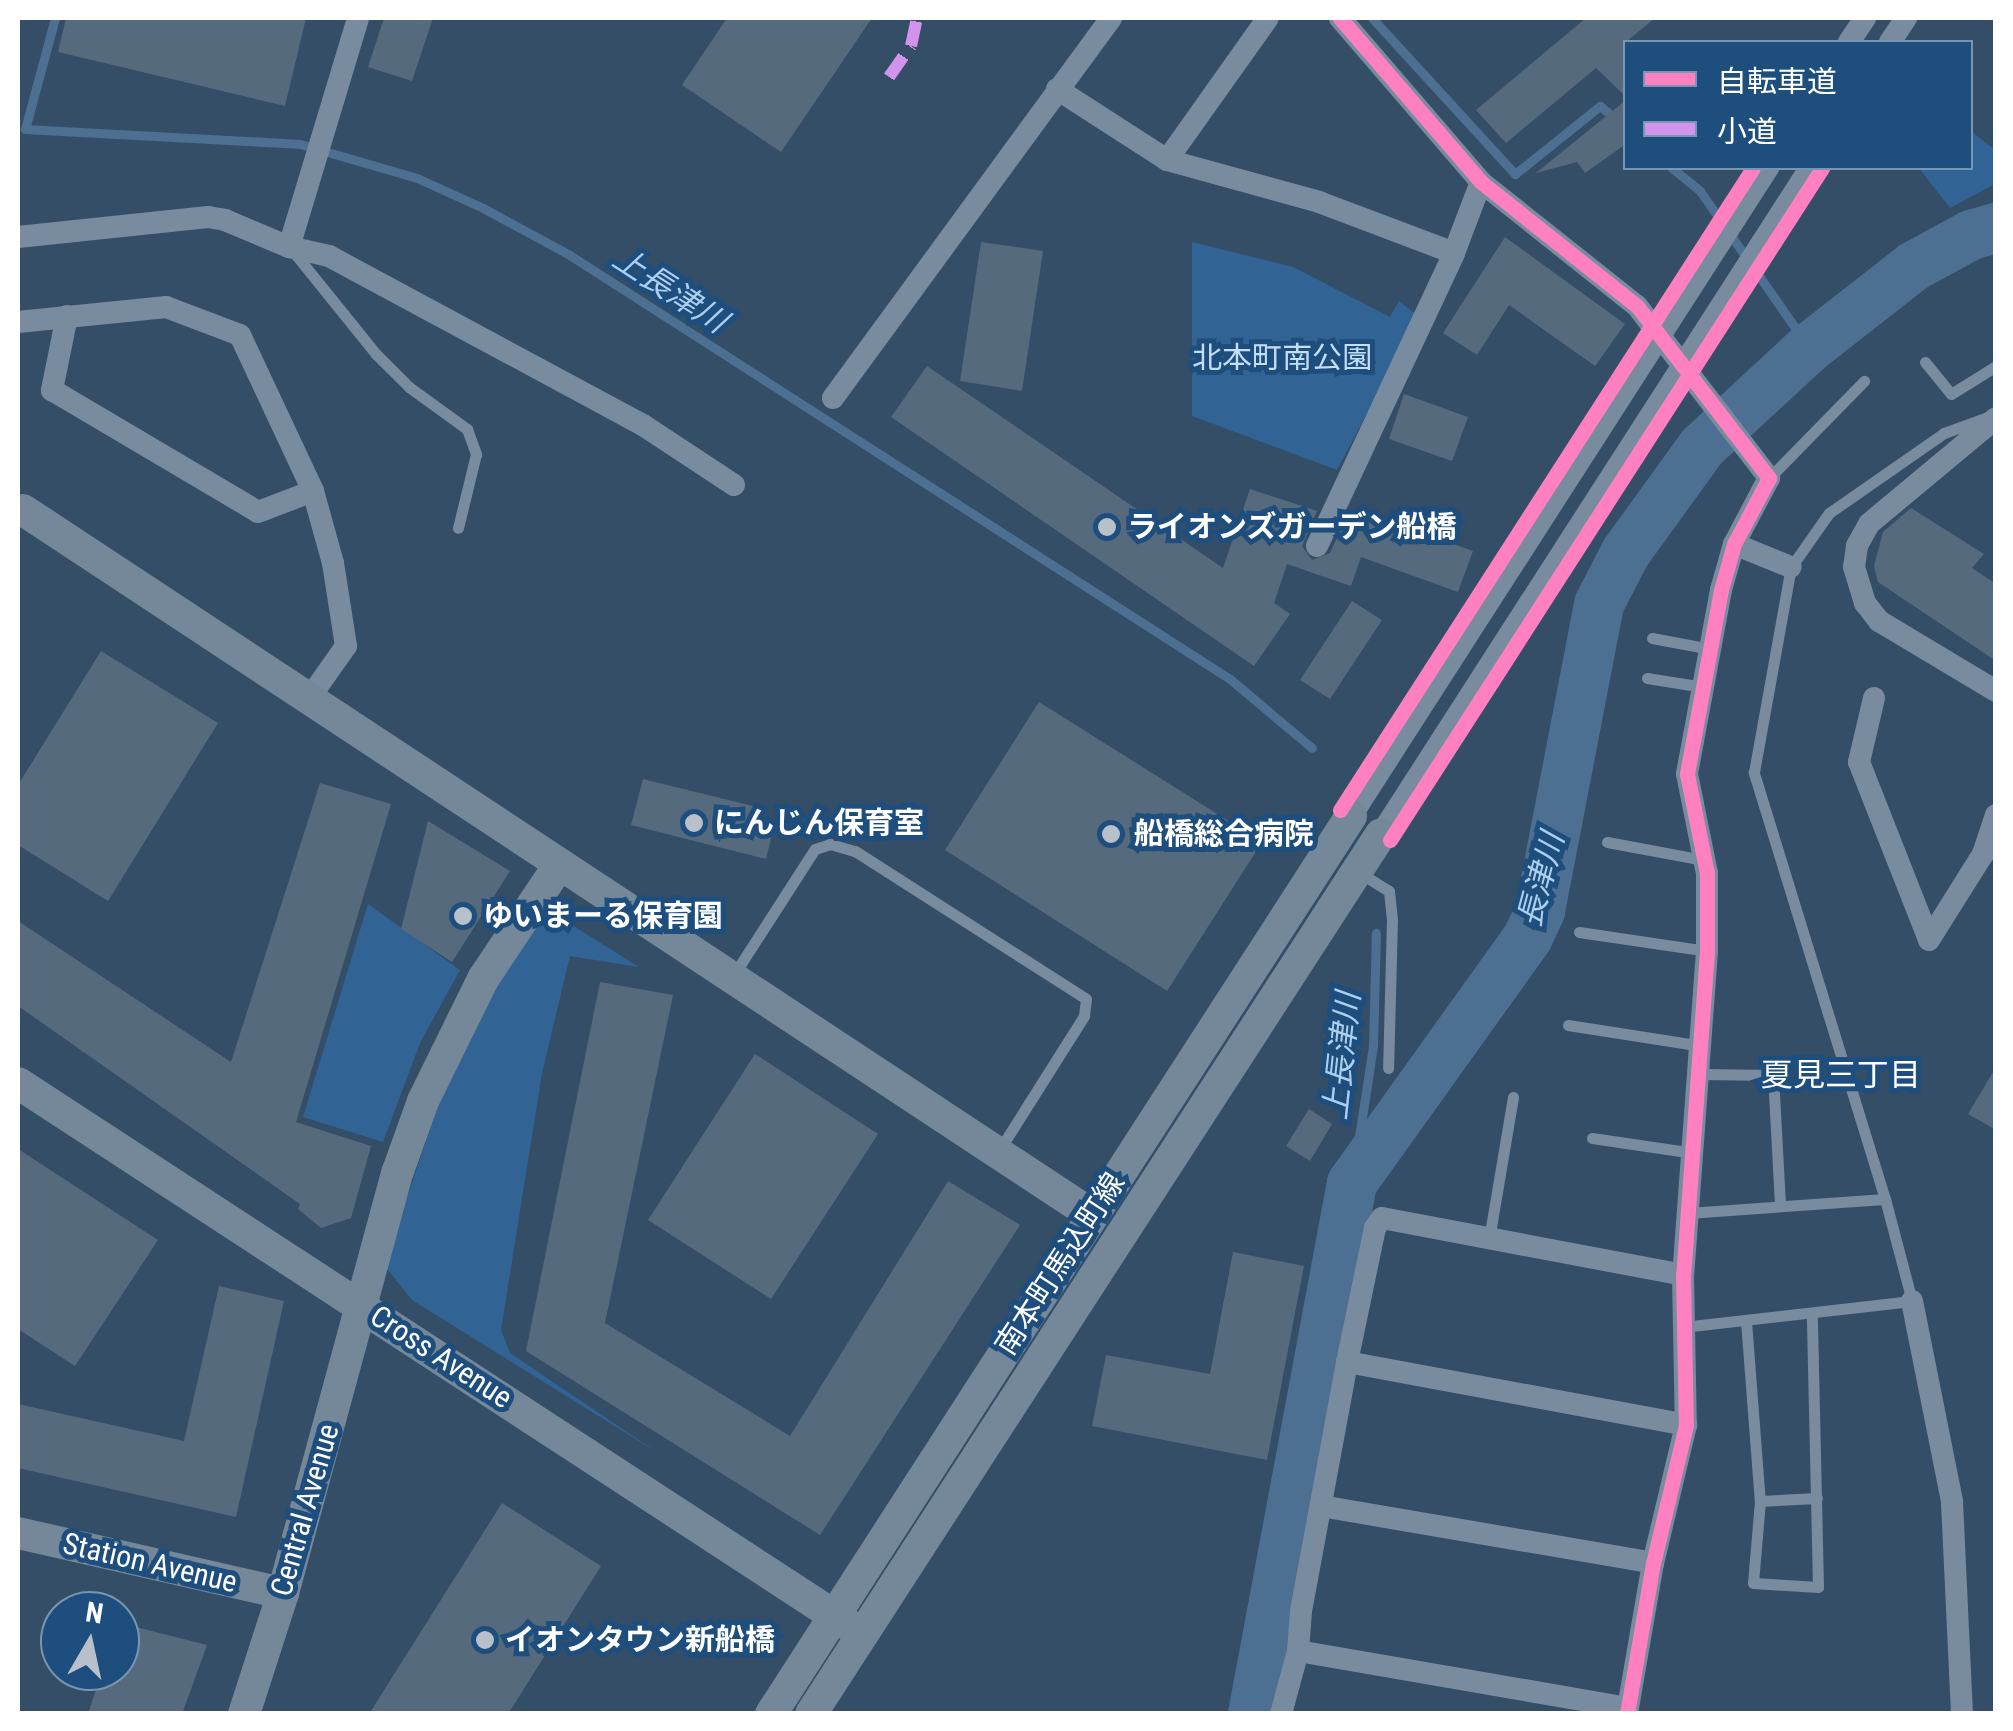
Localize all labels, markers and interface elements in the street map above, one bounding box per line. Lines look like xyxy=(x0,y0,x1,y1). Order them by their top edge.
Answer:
legend xyxy=(1623,40,1973,170)
text: 自転車道 xyxy=(1717,64,1837,99)
text: 小道 xyxy=(1717,114,1777,149)
water label: 上長津川 xyxy=(606,239,734,341)
park label: 北本町南公園 xyxy=(1192,340,1372,376)
place label: ライオンズガーデン船橋 xyxy=(1127,509,1457,545)
marker: ライオンズガーデン船橋 xyxy=(1096,516,1118,538)
place label: にんじん保育室 xyxy=(714,805,924,841)
marker: にんじん保育室 xyxy=(683,812,705,834)
place label: 船橋総合病院 xyxy=(1134,816,1314,852)
marker: 船橋総合病院 xyxy=(1098,821,1124,847)
water label: 長津川 xyxy=(1510,829,1572,931)
place label: ゆいまーる保育園 xyxy=(483,898,723,934)
marker: ゆいまーる保育園 xyxy=(452,905,474,927)
water label: 上長津川 xyxy=(1316,990,1368,1122)
district label: 夏見三丁目 xyxy=(1761,1056,1921,1094)
street label: 南本町馬込町線 xyxy=(988,1166,1132,1362)
street label: Cross Avenue xyxy=(363,1298,519,1416)
street label: Central Avenue xyxy=(263,1420,347,1600)
street label: Station Avenue xyxy=(60,1526,240,1600)
north arrow xyxy=(40,1591,140,1691)
text: N xyxy=(83,1595,106,1630)
place label: イオンタウン新船橋 xyxy=(505,1622,775,1658)
marker: イオンタウン新船橋 xyxy=(474,1629,496,1651)

